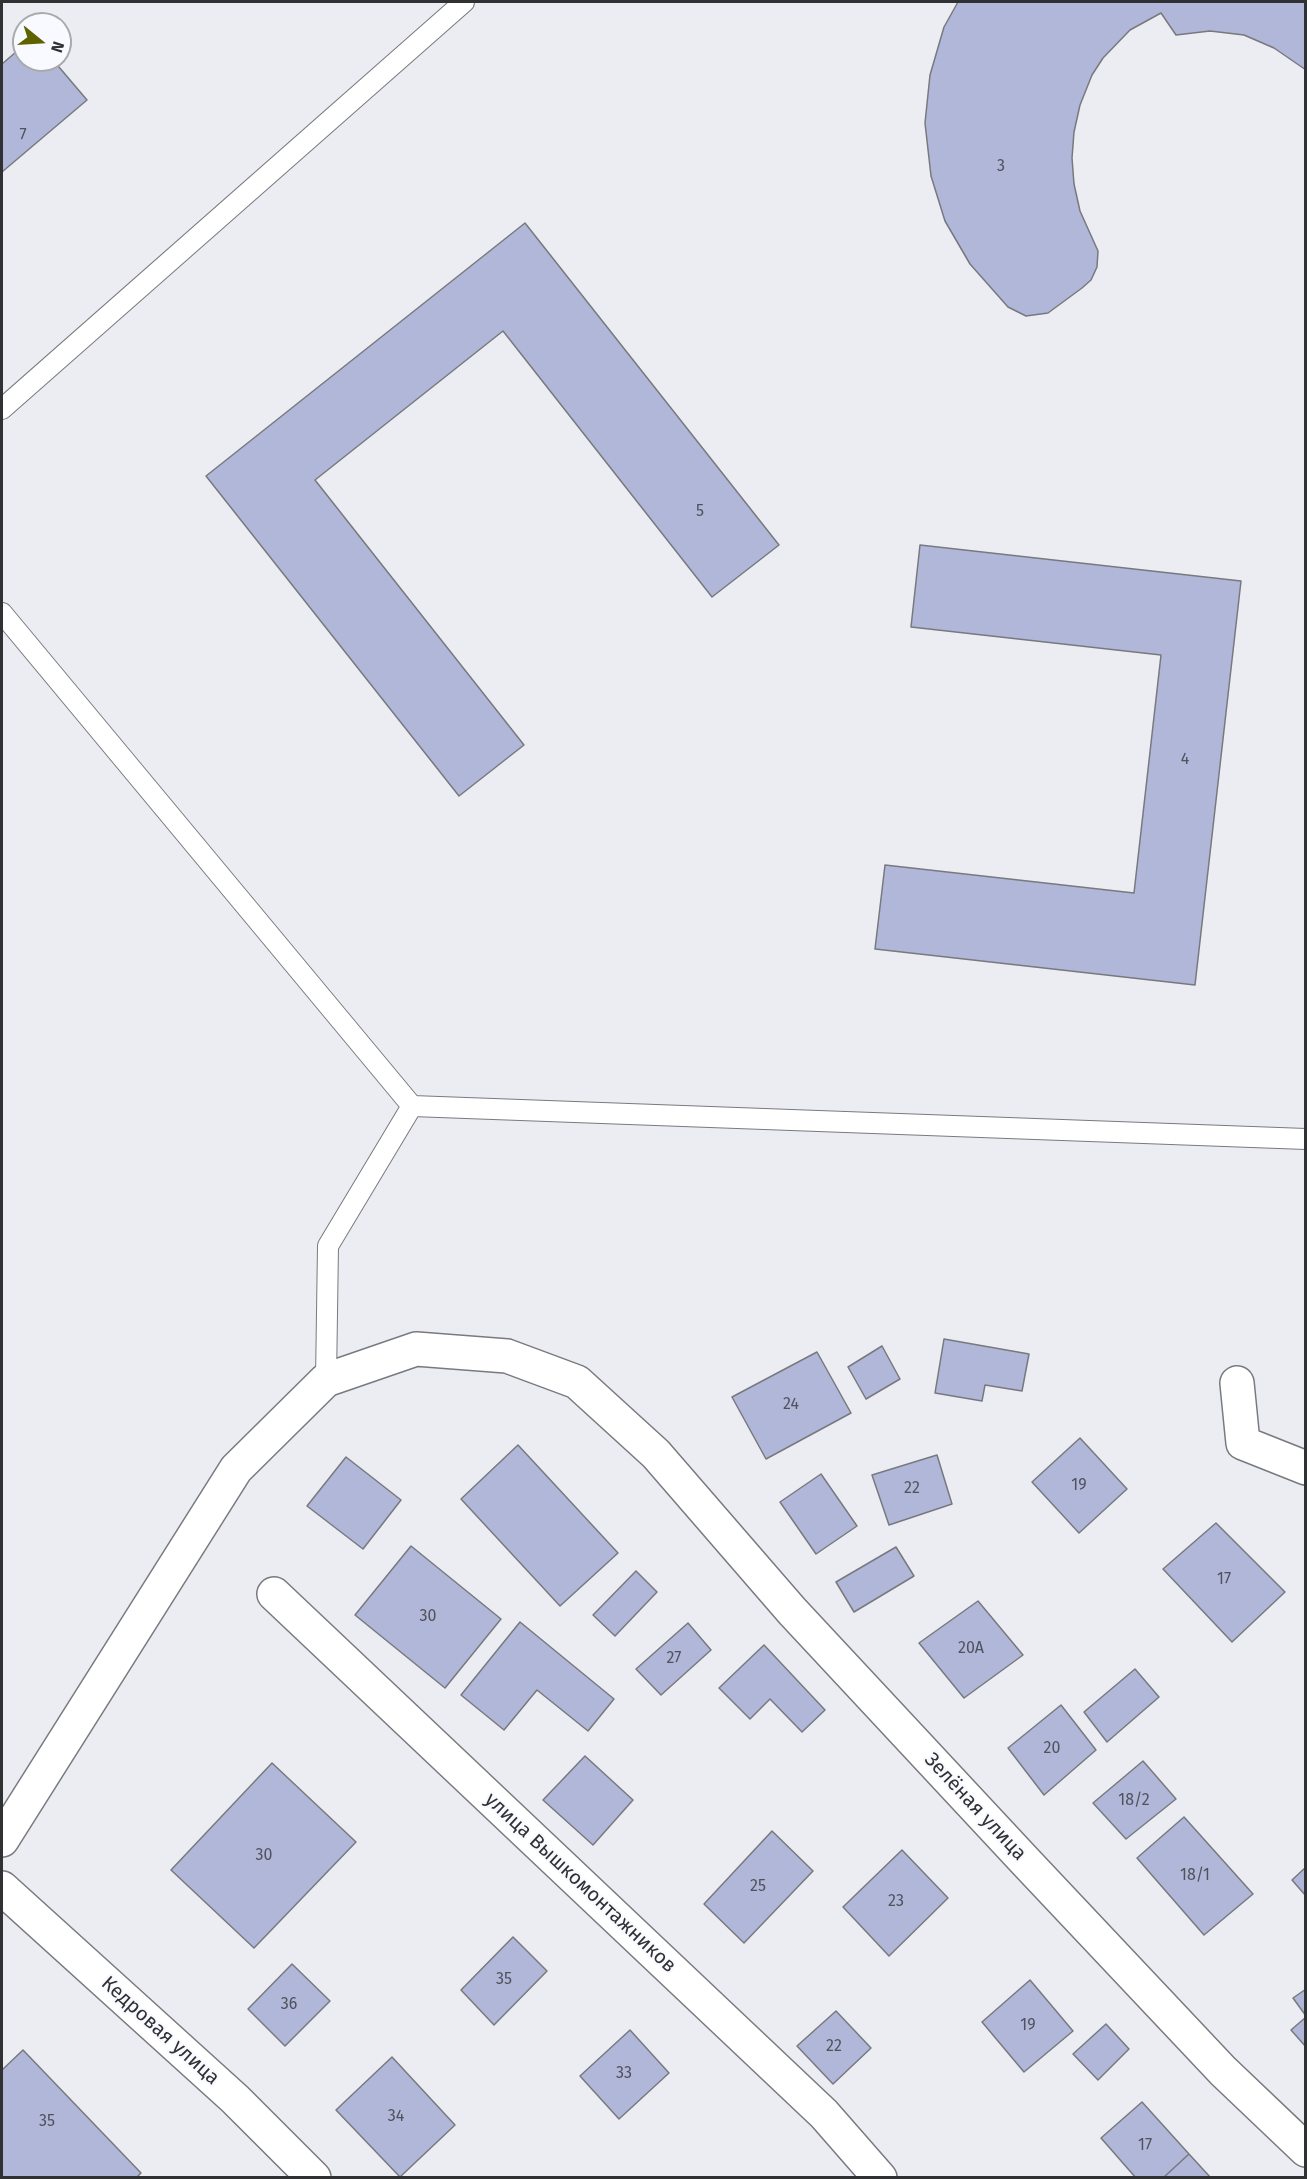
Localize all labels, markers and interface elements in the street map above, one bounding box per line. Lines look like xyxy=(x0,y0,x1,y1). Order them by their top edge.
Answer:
north arrow xyxy=(12,12,72,72)
text: N xyxy=(47,39,68,55)
house number: 7 xyxy=(19,126,27,146)
house number: 3 xyxy=(997,157,1005,177)
house number: 5 xyxy=(696,502,704,522)
house number: 4 xyxy=(1181,750,1189,770)
house number: 24 xyxy=(783,1395,799,1415)
house number: 19 xyxy=(1071,1476,1087,1496)
house number: 22 xyxy=(904,1479,920,1499)
house number: 17 xyxy=(1217,1570,1231,1590)
house number: 30 xyxy=(420,1607,436,1627)
house number: 20А xyxy=(958,1639,984,1659)
house number: 27 xyxy=(667,1649,681,1669)
house number: 20 xyxy=(1044,1739,1060,1759)
street label: Зелёная улица xyxy=(919,1748,1031,1866)
street label: улица Вышкомонтажников xyxy=(479,1788,681,1978)
house number: 18/2 xyxy=(1118,1791,1150,1811)
house number: 30 xyxy=(256,1846,272,1866)
house number: 18/1 xyxy=(1180,1866,1210,1886)
house number: 25 xyxy=(750,1877,766,1897)
house number: 23 xyxy=(888,1892,904,1912)
house number: 35 xyxy=(496,1970,512,1990)
street label: Кедровая улица xyxy=(96,1972,224,2090)
house number: 36 xyxy=(281,1995,297,2015)
house number: 19 xyxy=(1020,2016,1036,2036)
house number: 22 xyxy=(826,2037,842,2057)
house number: 33 xyxy=(616,2064,632,2084)
house number: 34 xyxy=(388,2107,404,2127)
house number: 35 xyxy=(39,2112,55,2132)
house number: 17 xyxy=(1138,2136,1152,2156)

